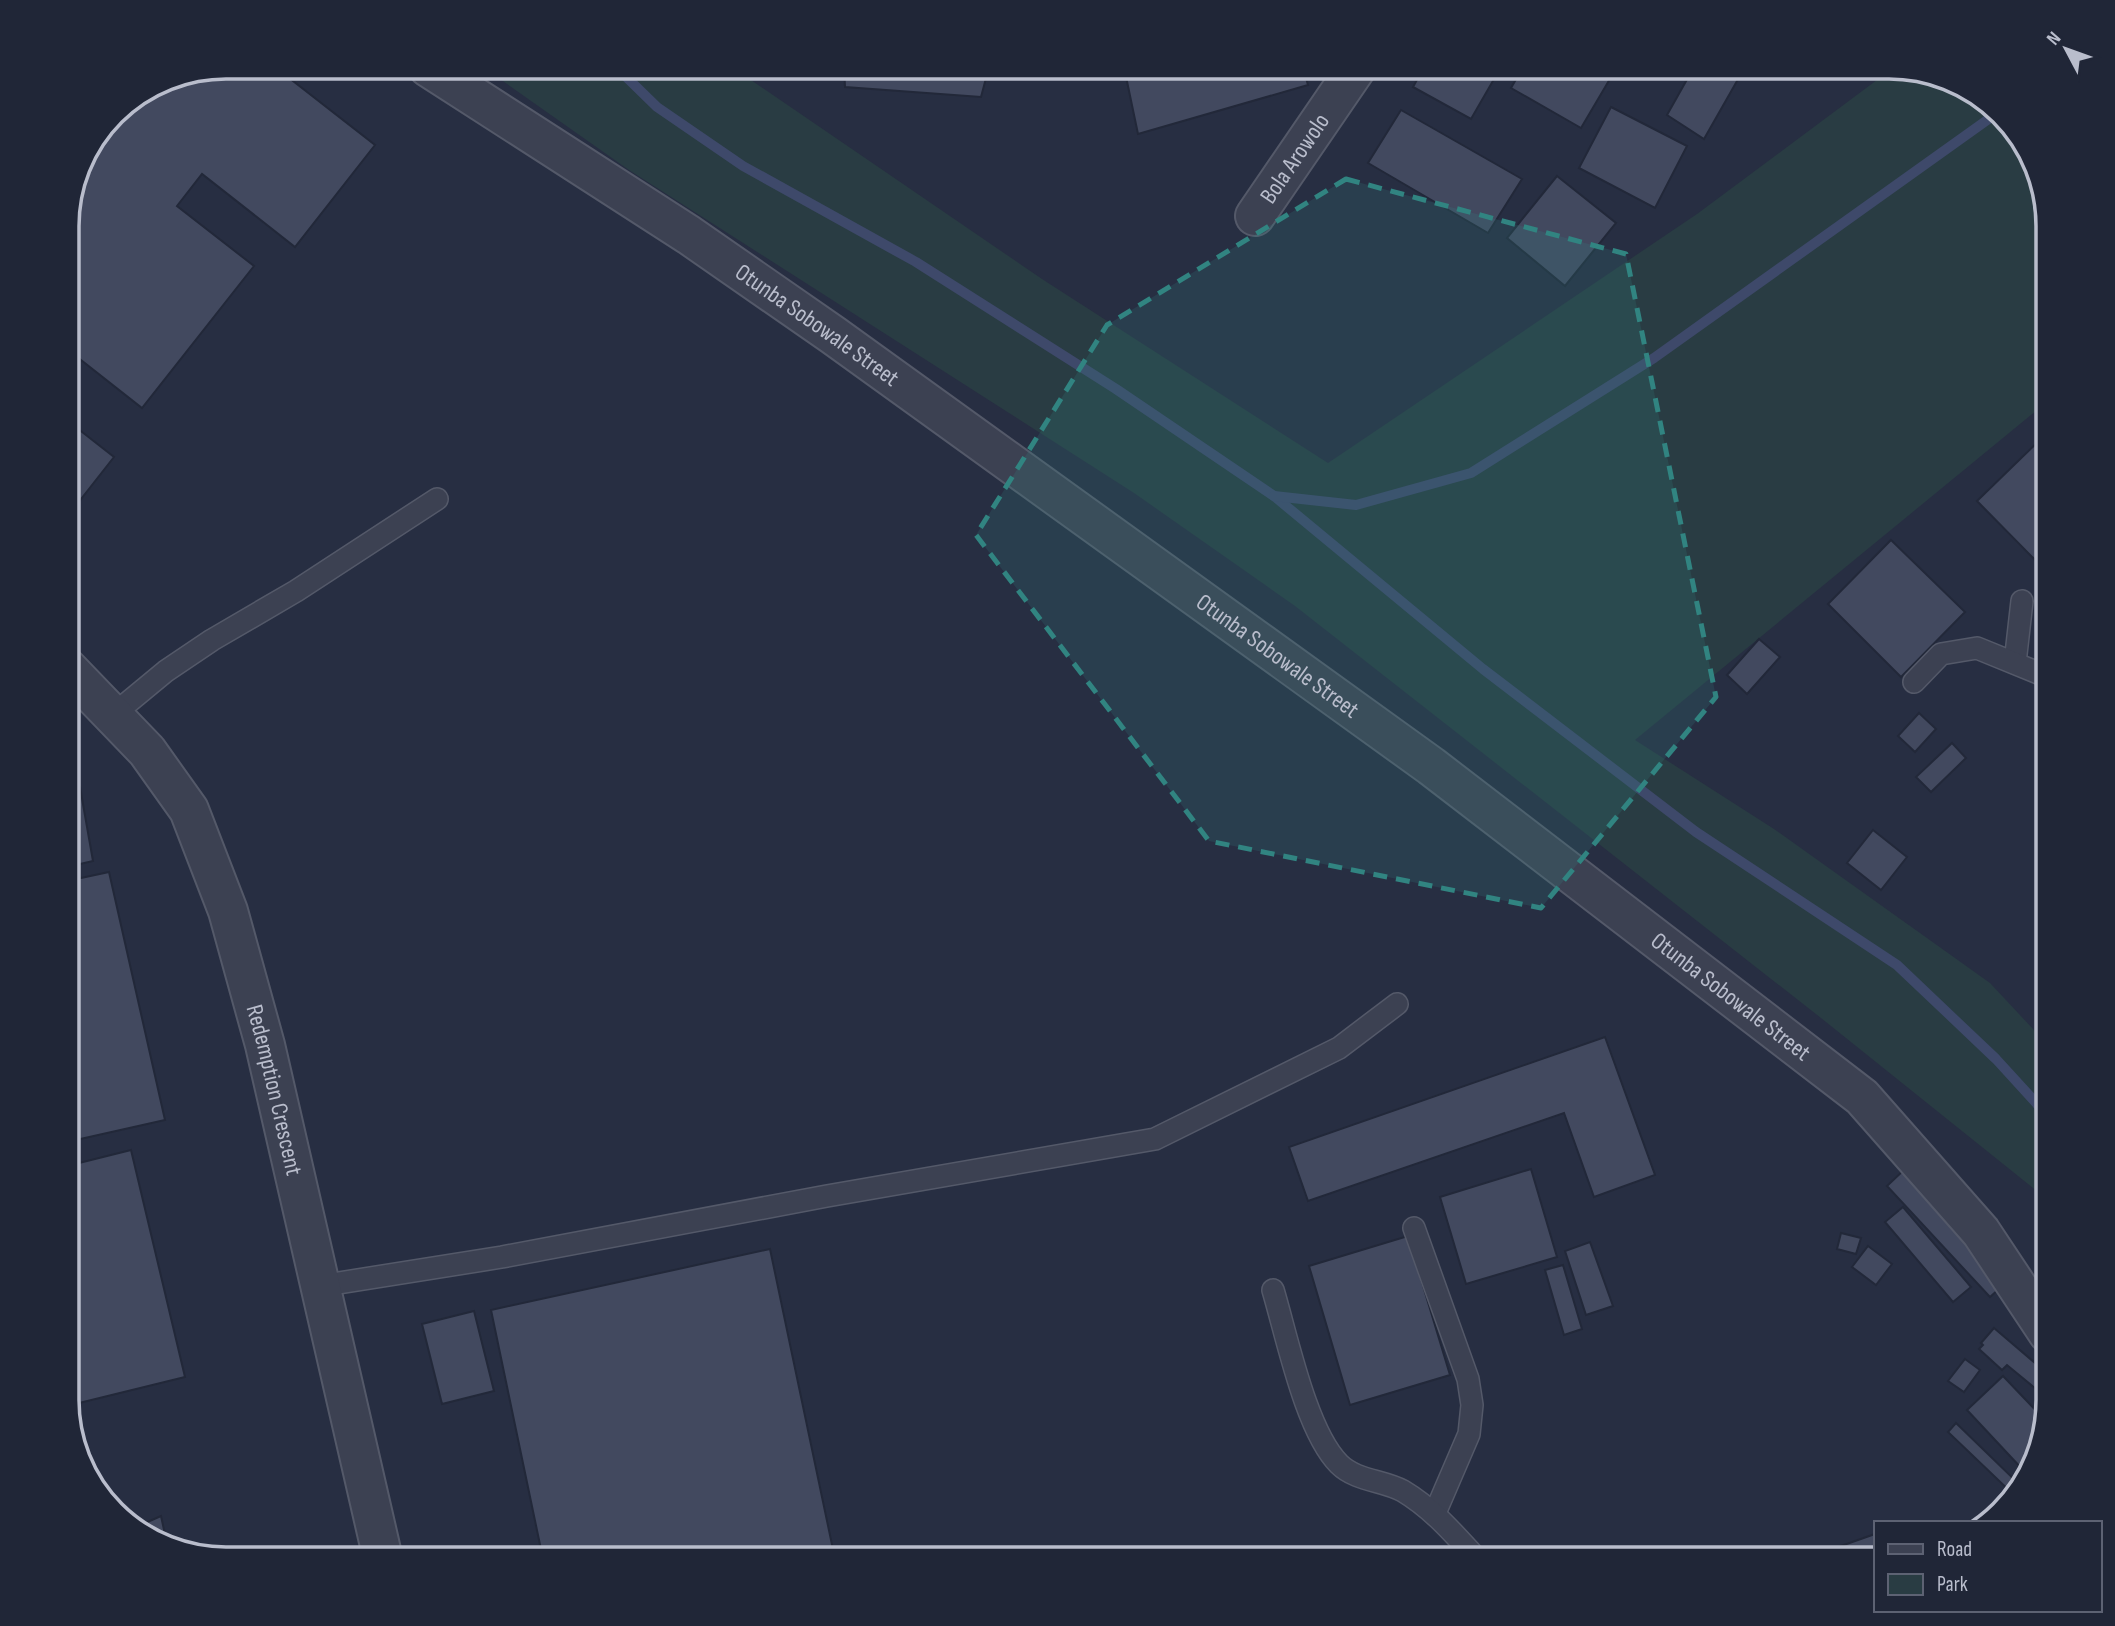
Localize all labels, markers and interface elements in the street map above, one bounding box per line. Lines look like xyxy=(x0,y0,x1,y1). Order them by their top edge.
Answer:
north arrow xyxy=(2031,14,2101,84)
text: N xyxy=(2042,27,2066,50)
street label: Bola Arowolo xyxy=(1253,108,1336,209)
street label: Otunba Sobowale Street xyxy=(730,257,905,392)
street label: Otunba Sobowale Street xyxy=(1191,587,1365,724)
street label: Otunba Sobowale Street xyxy=(1645,926,1817,1067)
street label: Redemption Crescent xyxy=(240,1001,309,1178)
legend xyxy=(1874,1521,2101,1612)
text: Road xyxy=(1937,1537,1972,1562)
text: Park xyxy=(1937,1572,1968,1597)

